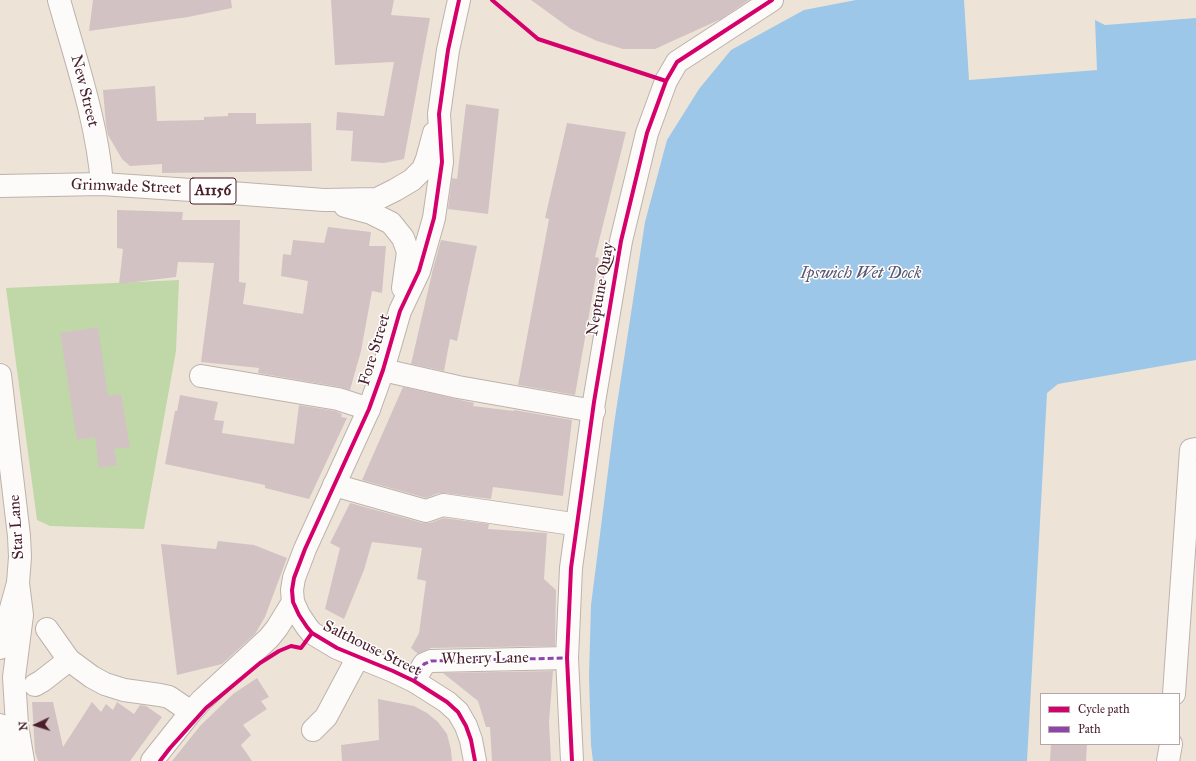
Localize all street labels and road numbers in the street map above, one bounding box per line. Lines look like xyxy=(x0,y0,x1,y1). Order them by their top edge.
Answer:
street label: New Street xyxy=(66,53,102,129)
street label: Grimwade Street xyxy=(70,175,182,199)
road number: A1156 xyxy=(190,178,236,204)
street label: Neptune Quay xyxy=(583,241,619,337)
street label: Fore Street xyxy=(355,312,395,388)
street label: Star Lane xyxy=(5,494,29,560)
street label: Salthouse Street xyxy=(320,617,424,681)
street label: Wherry Lane xyxy=(441,649,529,669)

